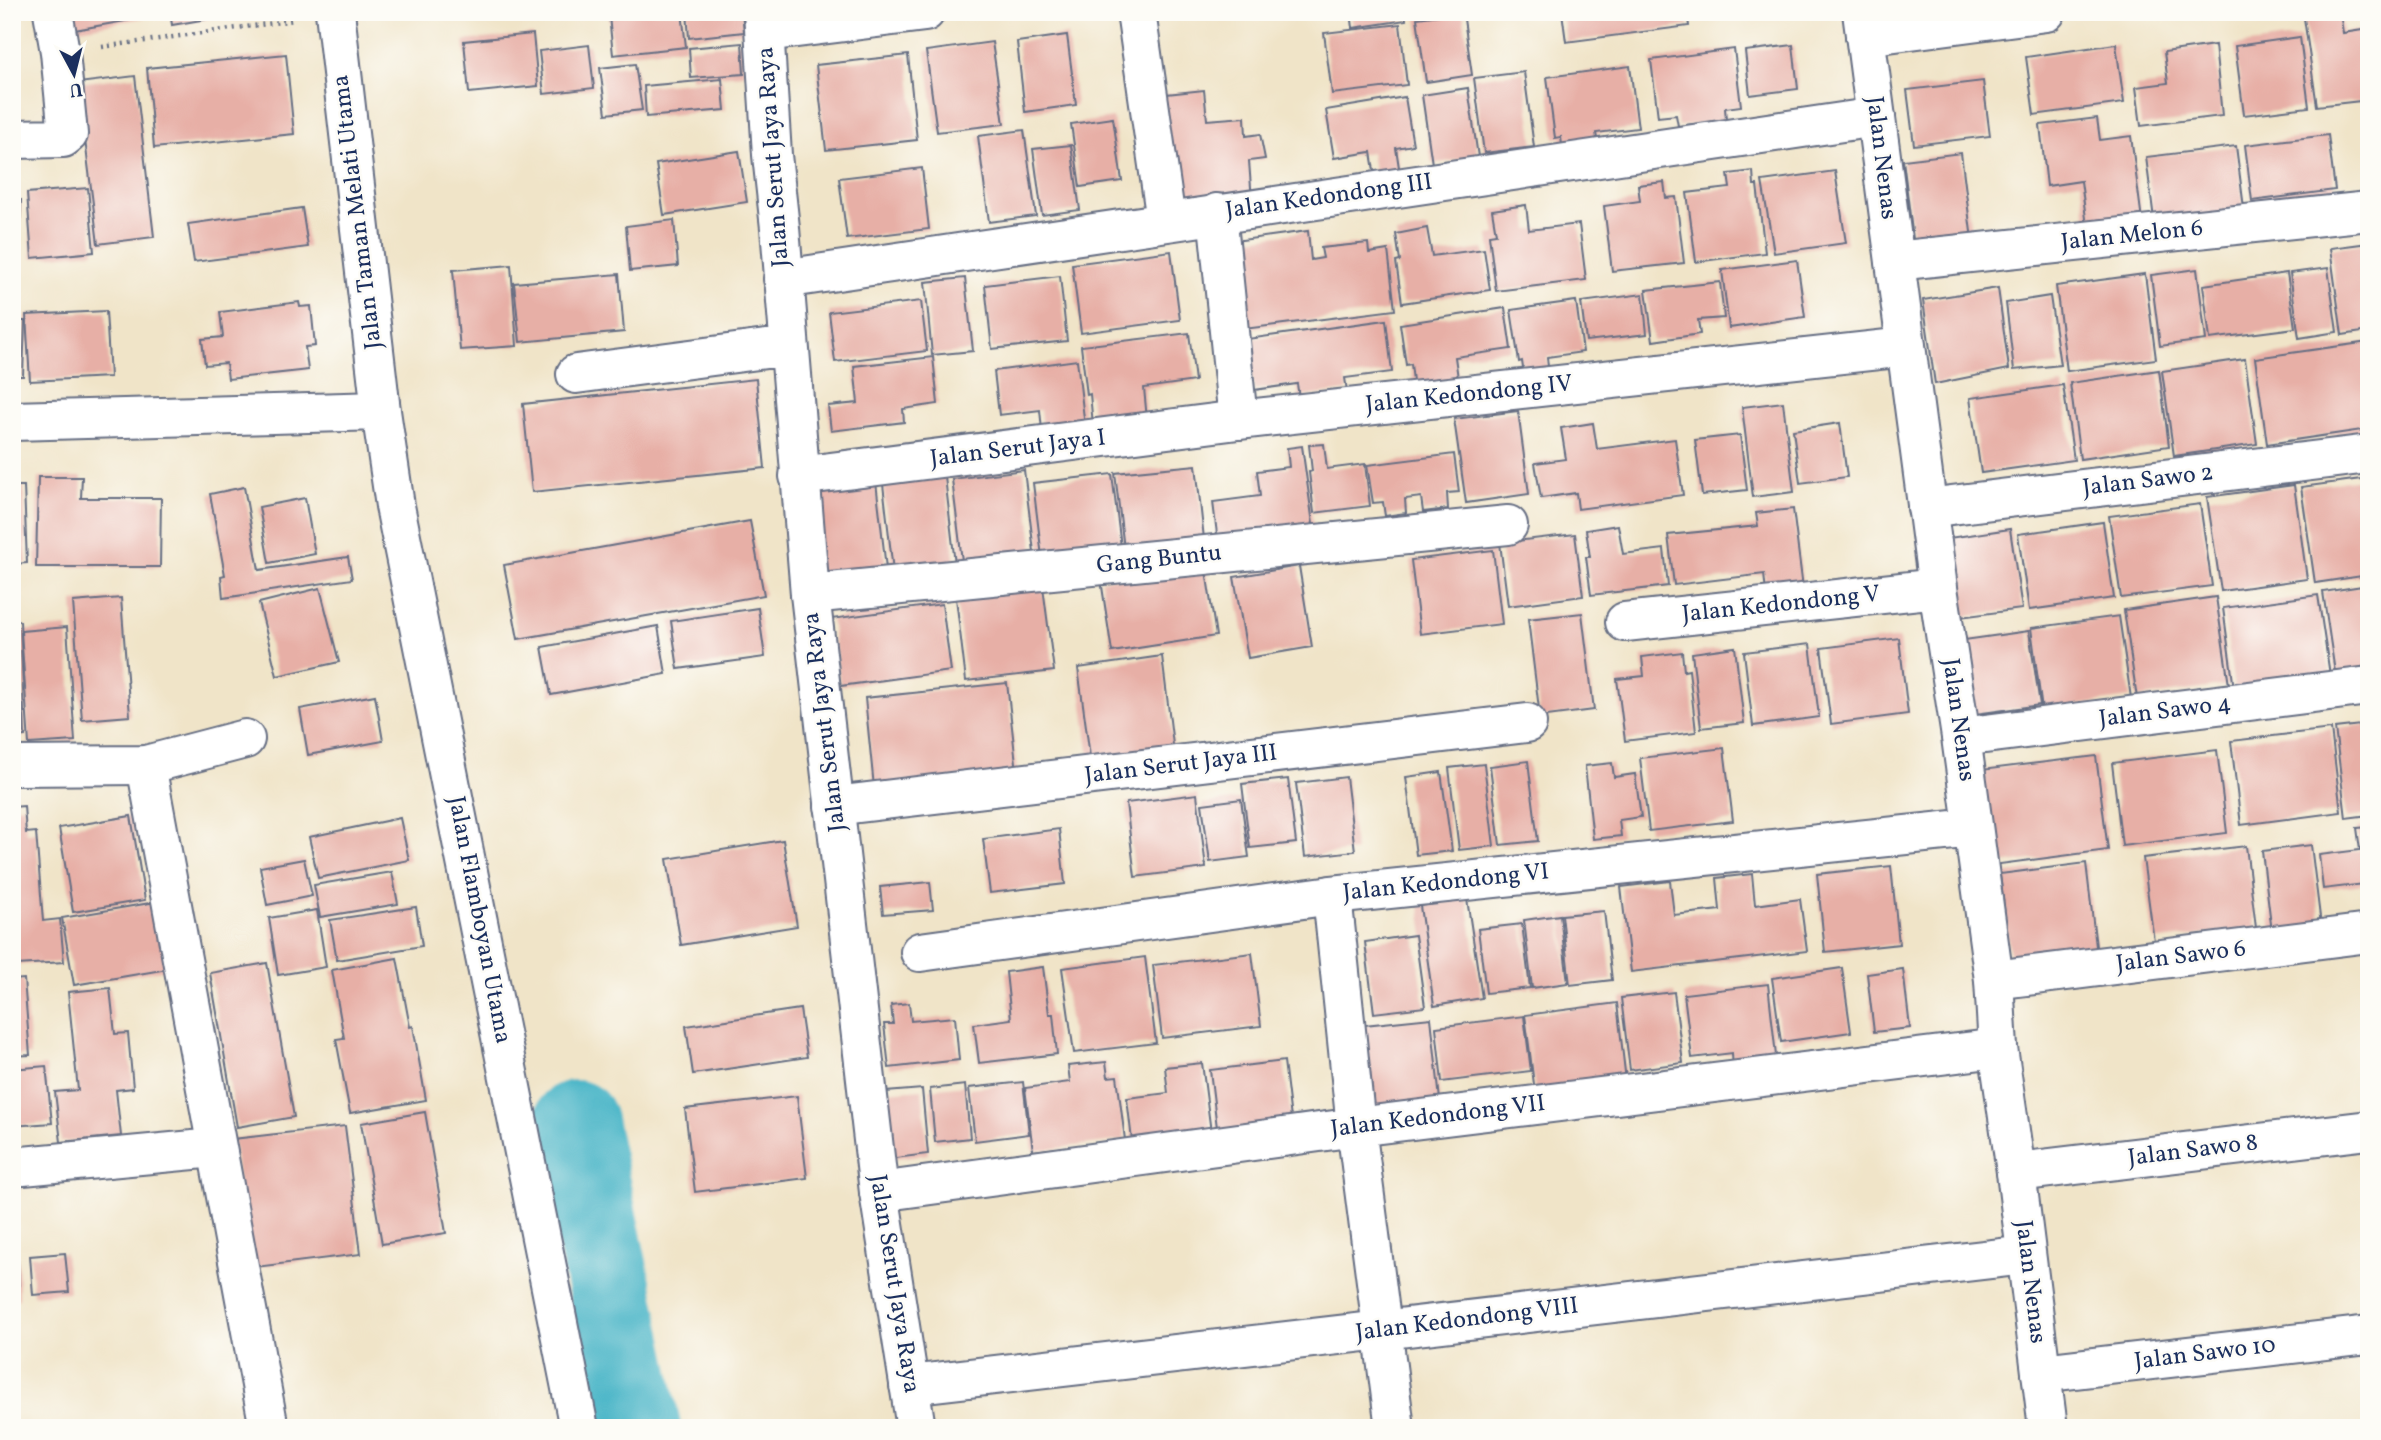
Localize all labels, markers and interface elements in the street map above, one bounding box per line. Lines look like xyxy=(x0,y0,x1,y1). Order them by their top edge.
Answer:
north arrow xyxy=(38,38,108,108)
street label: Jalan Serut Jaya Raya xyxy=(749,46,799,268)
street label: Jalan Taman Melati Utama xyxy=(324,73,392,351)
text: U xyxy=(68,75,84,103)
street label: Jalan Nenas xyxy=(1857,94,1905,222)
street label: Jalan Kedondong III xyxy=(1223,166,1435,228)
street label: Jalan Melon 6 xyxy=(2059,212,2205,260)
street label: Jalan Kedondong IV xyxy=(1364,367,1574,423)
street label: Jalan Serut Jaya I xyxy=(928,421,1108,477)
street label: Jalan Sawo 2 xyxy=(2081,456,2215,506)
street label: Gang Buntu xyxy=(1095,537,1223,583)
street label: Jalan Kedondong V xyxy=(1680,578,1882,632)
street label: Jalan Serut Jaya Raya xyxy=(795,610,855,834)
street label: Jalan Nenas xyxy=(1933,656,1983,784)
street label: Jalan Sawo 4 xyxy=(2097,687,2233,737)
street label: Jalan Serut Jaya III xyxy=(1083,736,1279,794)
street label: Jalan Flamboyan Utama xyxy=(438,793,520,1047)
street label: Jalan Kedondong VI xyxy=(1341,855,1551,911)
street label: Jalan Sawo 6 xyxy=(2114,932,2248,982)
street label: Jalan Kedondong VII xyxy=(1329,1087,1547,1147)
street label: Jalan Sawo 8 xyxy=(2126,1126,2260,1176)
street label: Jalan Serut Jaya Raya xyxy=(860,1172,928,1396)
street label: Jalan Nenas xyxy=(2006,1218,2054,1346)
street label: Jalan Kedondong VIII xyxy=(1354,1289,1580,1351)
street label: Jalan Sawo 10 xyxy=(2132,1328,2278,1380)

